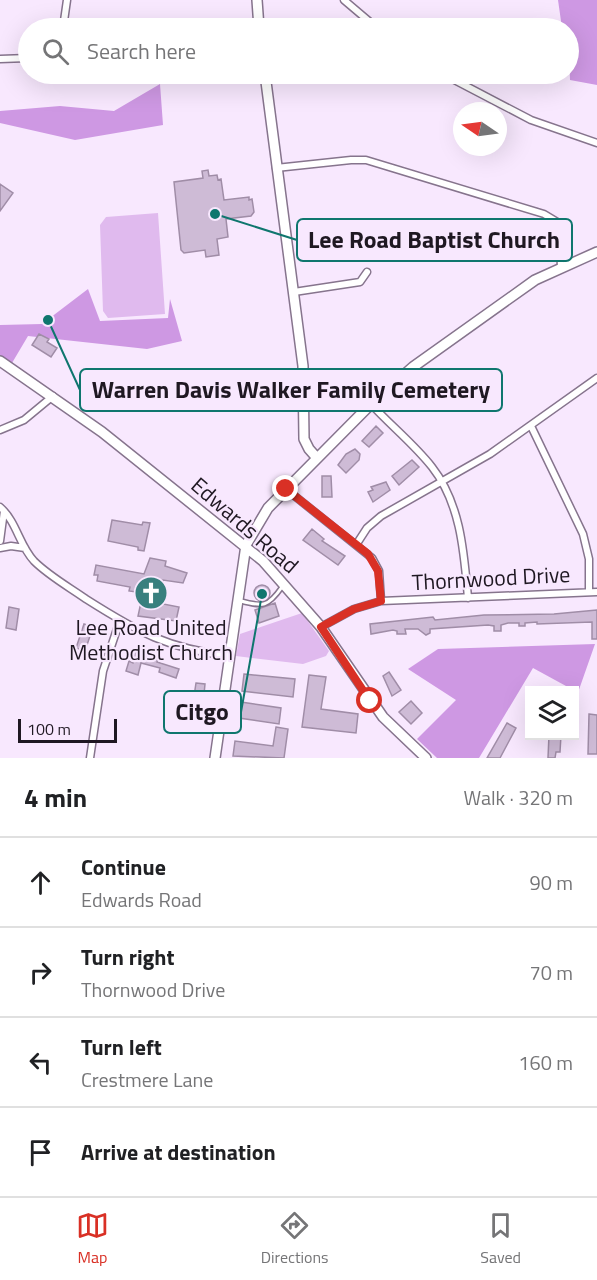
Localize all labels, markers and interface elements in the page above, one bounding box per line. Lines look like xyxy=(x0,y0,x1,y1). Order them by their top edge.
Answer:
search box xyxy=(18,18,579,84)
text: Search here xyxy=(87,34,196,68)
icon: search xyxy=(39,35,72,68)
north arrow xyxy=(453,102,507,156)
callout: Lee Road Baptist Church xyxy=(297,219,572,261)
text: Lee Road Baptist Church xyxy=(308,221,560,257)
callout: Warren Davis Walker Family Cemetery xyxy=(80,369,502,411)
text: Warren Davis Walker Family Cemetery xyxy=(92,371,490,407)
street label: Edwards Road xyxy=(184,469,306,581)
route end xyxy=(272,475,298,501)
street label: Thornwood Drive xyxy=(411,557,571,599)
church icon: Lee Road United Methodist Church xyxy=(133,575,169,611)
place label: Lee Road United Methodist Church xyxy=(69,610,233,669)
map controls xyxy=(525,686,579,740)
button: layers xyxy=(525,686,579,740)
route start xyxy=(356,687,382,713)
callout: Citgo xyxy=(164,691,241,733)
text: Citgo xyxy=(175,693,229,729)
scale bar xyxy=(18,716,117,744)
text: 100 m xyxy=(27,717,71,741)
text: 4 min xyxy=(24,778,87,817)
text: Walk · 320 m xyxy=(464,782,573,813)
text: Continue xyxy=(81,850,166,884)
icon: ahead xyxy=(24,866,57,899)
text: 90 m xyxy=(529,867,573,898)
text: Edwards Road xyxy=(81,884,202,915)
text: Turn right xyxy=(81,940,175,974)
icon: right xyxy=(24,956,57,989)
text: 70 m xyxy=(529,957,573,988)
text: Thornwood Drive xyxy=(81,974,225,1005)
text: Turn left xyxy=(81,1030,162,1064)
icon: left xyxy=(24,1046,57,1079)
text: 160 m xyxy=(518,1047,573,1078)
text: Crestmere Lane xyxy=(81,1064,213,1095)
text: Arrive at destination xyxy=(81,1135,276,1169)
icon: arrive xyxy=(24,1136,57,1169)
tab: Map xyxy=(76,1209,109,1269)
tab: Directions xyxy=(261,1209,329,1269)
tab: Saved xyxy=(480,1209,521,1269)

